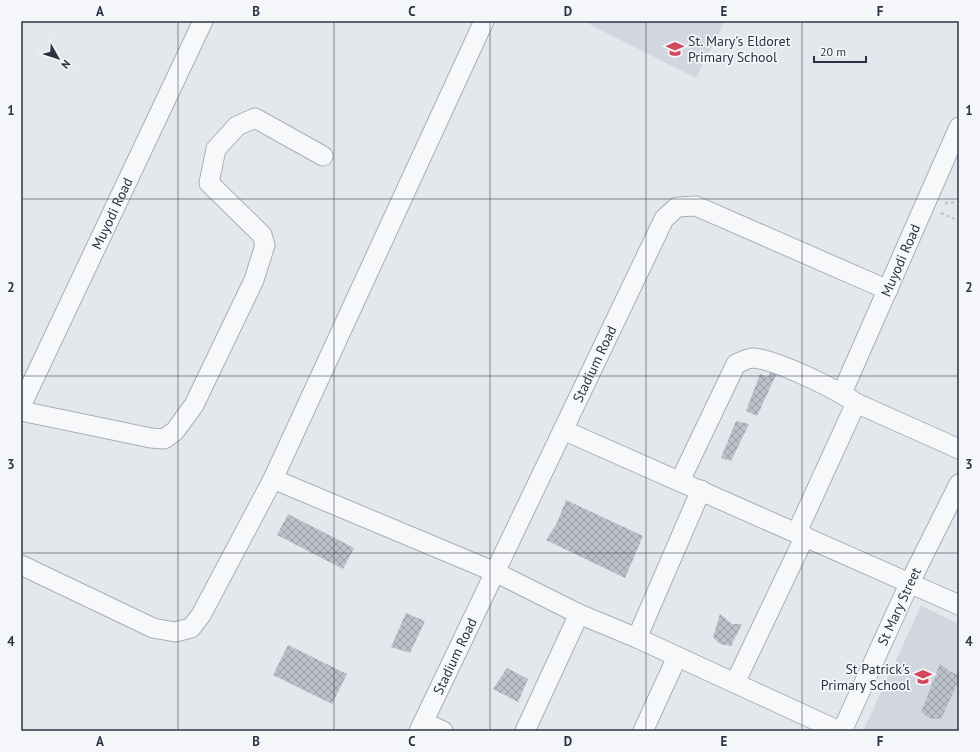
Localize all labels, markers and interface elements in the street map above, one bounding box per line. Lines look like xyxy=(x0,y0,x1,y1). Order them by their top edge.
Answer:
text: A xyxy=(96,3,104,20)
text: B xyxy=(252,3,260,20)
text: C xyxy=(408,3,416,20)
text: D xyxy=(564,3,572,20)
text: E xyxy=(721,3,728,20)
text: F xyxy=(877,3,884,20)
place label: St. Mary's Eldoret Primary School xyxy=(688,32,791,66)
north arrow xyxy=(38,38,78,78)
scale bar xyxy=(814,38,866,64)
school or university icon: St. Mary's Eldoret Primary School xyxy=(665,39,685,59)
text: 20 m xyxy=(820,44,846,59)
text: N xyxy=(58,57,73,72)
text: 1 xyxy=(7,102,15,119)
text: 1 xyxy=(965,102,973,119)
street label: Muyodi Road xyxy=(87,175,137,252)
street label: Muyodi Road xyxy=(877,221,924,299)
text: 2 xyxy=(7,279,15,296)
text: 2 xyxy=(965,279,973,296)
street label: Stadium Road xyxy=(569,323,621,405)
text: 3 xyxy=(7,456,15,473)
text: 3 xyxy=(965,456,973,473)
street label: St Mary Street xyxy=(873,564,925,648)
street label: Stadium Road xyxy=(429,615,481,697)
text: 4 xyxy=(7,633,15,650)
text: 4 xyxy=(965,633,973,650)
place label: St Patrick's Primary School xyxy=(821,660,910,694)
school or university icon: St Patrick's Primary School xyxy=(913,667,933,687)
text: A xyxy=(96,733,104,750)
text: B xyxy=(252,733,260,750)
text: C xyxy=(408,733,416,750)
text: D xyxy=(564,733,572,750)
text: E xyxy=(721,733,728,750)
text: F xyxy=(877,733,884,750)

